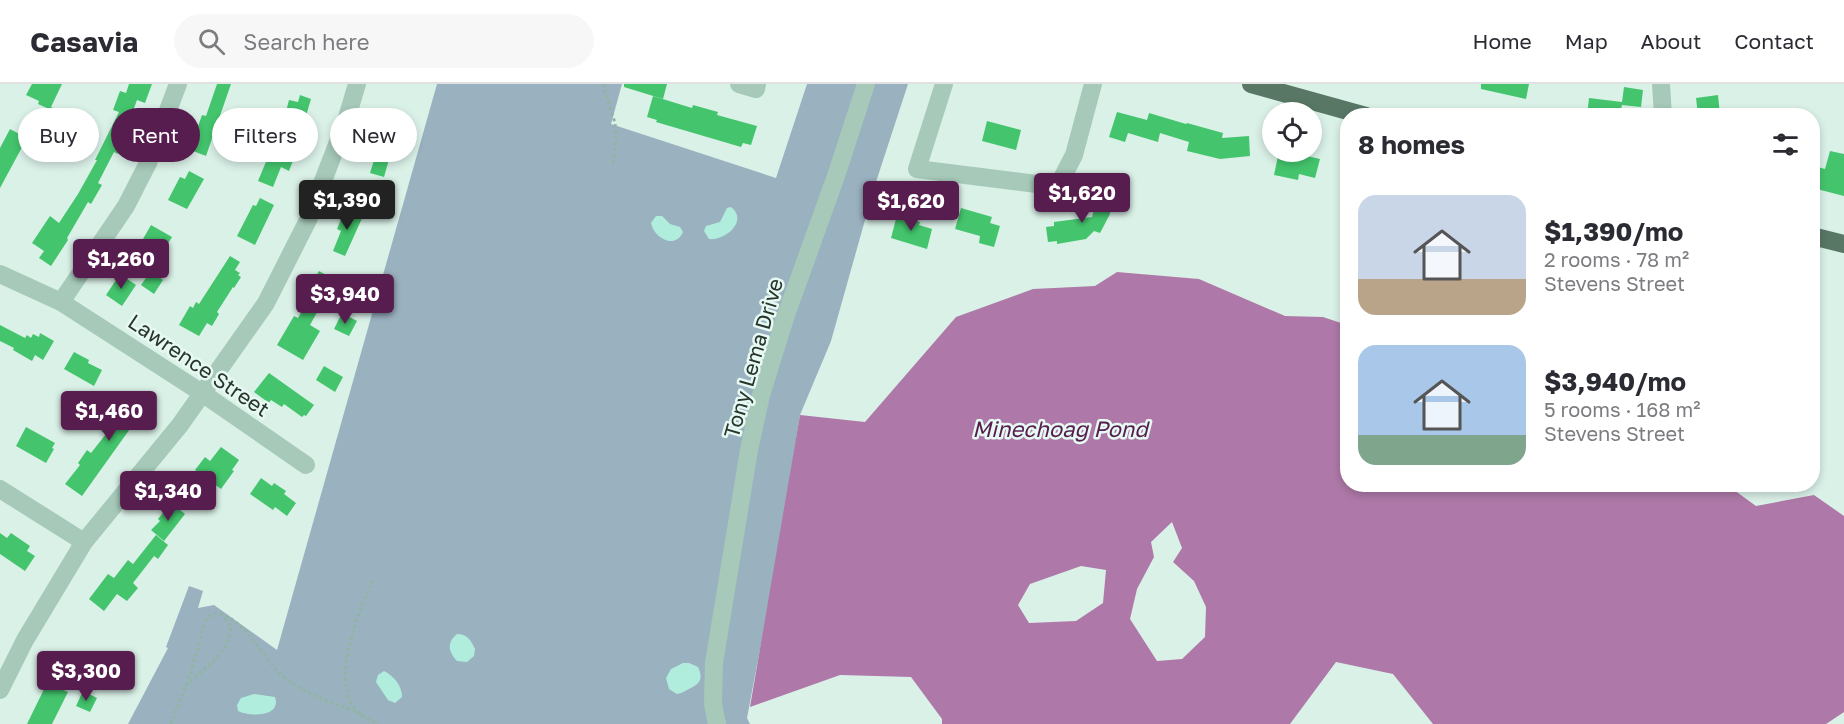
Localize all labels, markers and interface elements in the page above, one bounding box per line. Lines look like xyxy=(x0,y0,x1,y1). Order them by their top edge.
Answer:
search box xyxy=(174,14,594,68)
text: Casavia xyxy=(30,25,138,58)
icon: search xyxy=(195,25,228,58)
text: Search here xyxy=(243,28,369,55)
text: Home xyxy=(1472,28,1532,54)
text: Map xyxy=(1565,28,1608,54)
text: About xyxy=(1641,28,1701,54)
text: Contact xyxy=(1734,28,1814,54)
map controls xyxy=(1262,102,1322,162)
button: locate xyxy=(1262,102,1322,162)
chip: Buy xyxy=(18,108,99,162)
chip: Rent xyxy=(111,108,200,162)
chip: Filters xyxy=(212,108,318,162)
chip: New xyxy=(330,108,417,162)
icon: filters xyxy=(1769,128,1802,161)
text: 8 homes xyxy=(1358,129,1465,160)
pin: $1,620 xyxy=(1033,173,1131,224)
pin: $1,390 xyxy=(298,180,396,231)
text: $1,620 xyxy=(1048,180,1116,204)
pin: $1,620 xyxy=(862,181,960,232)
text: $1,390 xyxy=(313,187,381,211)
text: $1,620 xyxy=(877,188,945,212)
text: $1,390/mo xyxy=(1544,216,1683,247)
icon: home xyxy=(1406,219,1478,291)
pin: $1,260 xyxy=(72,239,170,290)
text: $1,260 xyxy=(87,246,155,270)
text: 2 rooms · 78 m² xyxy=(1544,247,1689,271)
text: Stevens Street xyxy=(1544,271,1685,295)
pin: $3,940 xyxy=(296,274,394,325)
street label: Tony Lema Drive xyxy=(718,275,788,441)
text: $3,940 xyxy=(310,281,380,305)
street label: Lawrence Street xyxy=(123,308,275,422)
text: $3,940/mo xyxy=(1544,366,1686,397)
icon: home xyxy=(1406,369,1478,441)
pin: $1,460 xyxy=(60,391,158,442)
text: 5 rooms · 168 m² xyxy=(1544,397,1700,421)
text: $1,460 xyxy=(75,398,143,422)
water label: Minechoag Pond xyxy=(972,415,1150,442)
text: Stevens Street xyxy=(1544,421,1685,445)
pin: $1,340 xyxy=(119,471,217,522)
text: $1,340 xyxy=(134,478,202,502)
pin: $3,300 xyxy=(37,651,135,702)
text: $3,300 xyxy=(51,658,121,682)

